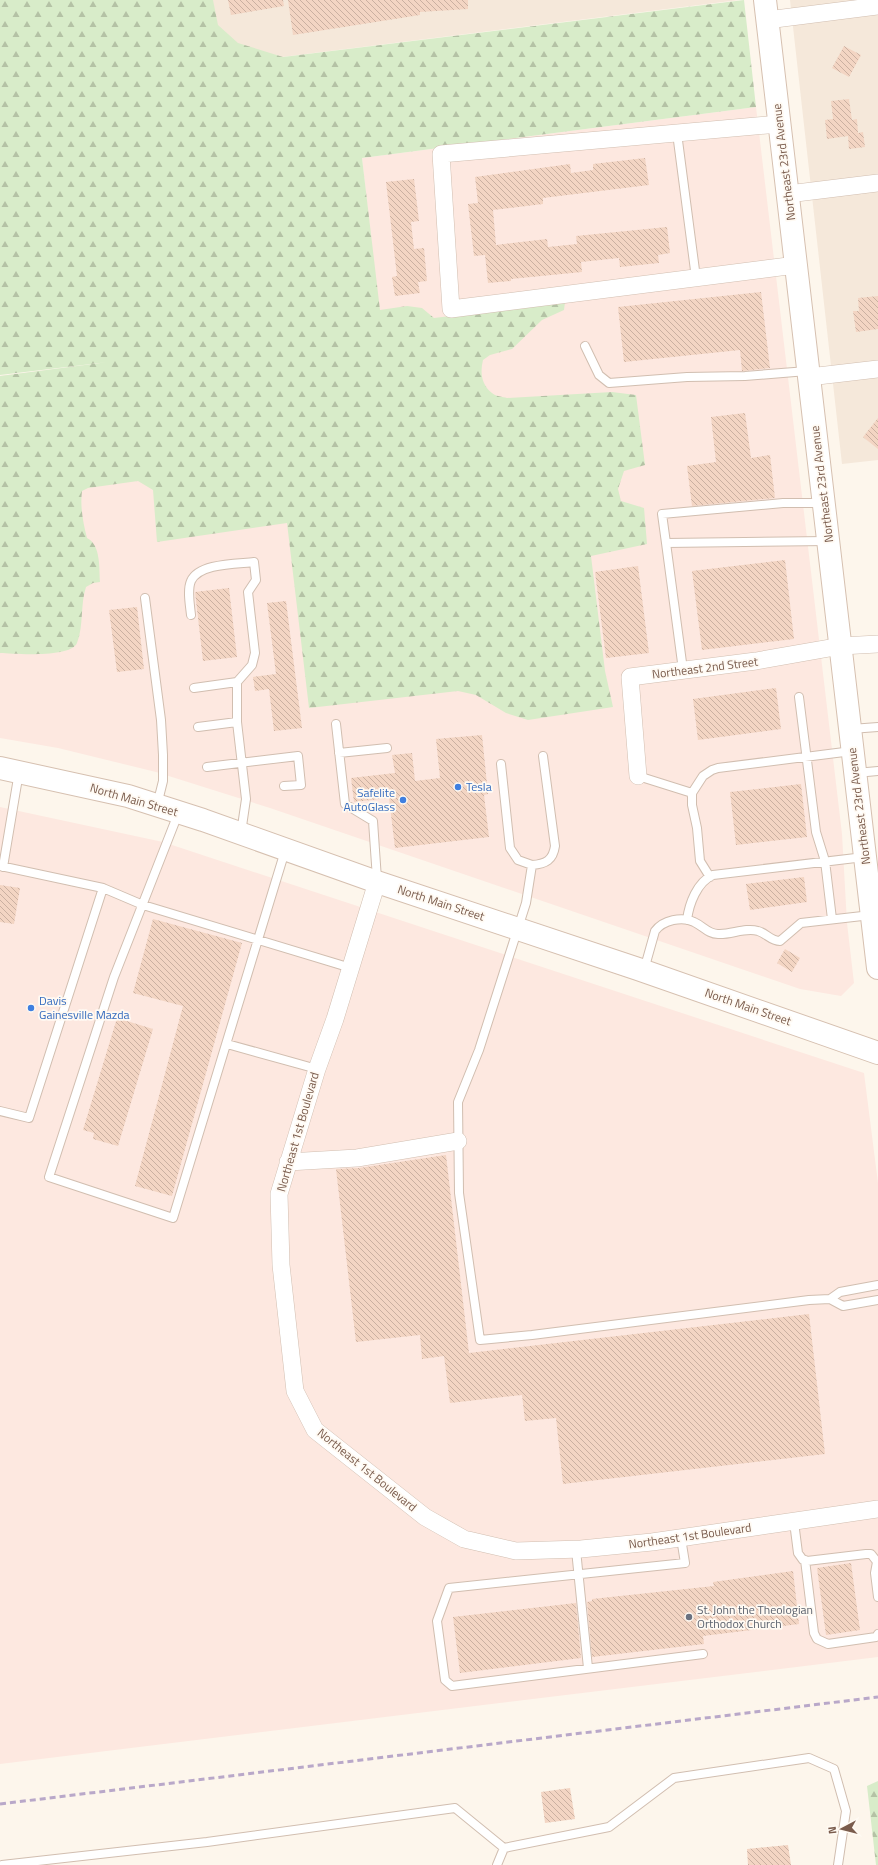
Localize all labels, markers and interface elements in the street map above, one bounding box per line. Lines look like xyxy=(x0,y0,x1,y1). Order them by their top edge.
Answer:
street label: Northeast 23rd Avenue xyxy=(767,103,800,222)
street label: Northeast 23rd Avenue xyxy=(805,425,838,544)
street label: Northeast 2nd Street xyxy=(651,651,760,683)
street label: Northeast 23rd Avenue xyxy=(842,747,875,866)
place label: Tesla xyxy=(466,777,492,796)
street label: North Main Street xyxy=(88,778,181,821)
marker: Tesla xyxy=(453,782,463,792)
place label: Safelite AutoGlass xyxy=(344,783,395,816)
marker: Safelite AutoGlass xyxy=(398,795,408,805)
street label: North Main Street xyxy=(395,879,488,926)
street label: North Main Street xyxy=(702,983,795,1031)
place label: Davis Gainesville Mazda xyxy=(39,991,130,1024)
marker: Davis Gainesville Mazda xyxy=(26,1003,36,1013)
street label: Northeast 1st Boulevard xyxy=(271,1070,324,1194)
street label: Northeast 1st Boulevard xyxy=(313,1423,421,1516)
street label: Northeast 1st Boulevard xyxy=(627,1517,753,1554)
place label: St. John the Theologian Orthodox Church xyxy=(697,1600,813,1633)
marker: St. John the Theologian Orthodox Church xyxy=(684,1612,694,1622)
north arrow xyxy=(822,1809,862,1849)
text: N xyxy=(824,1825,840,1835)

